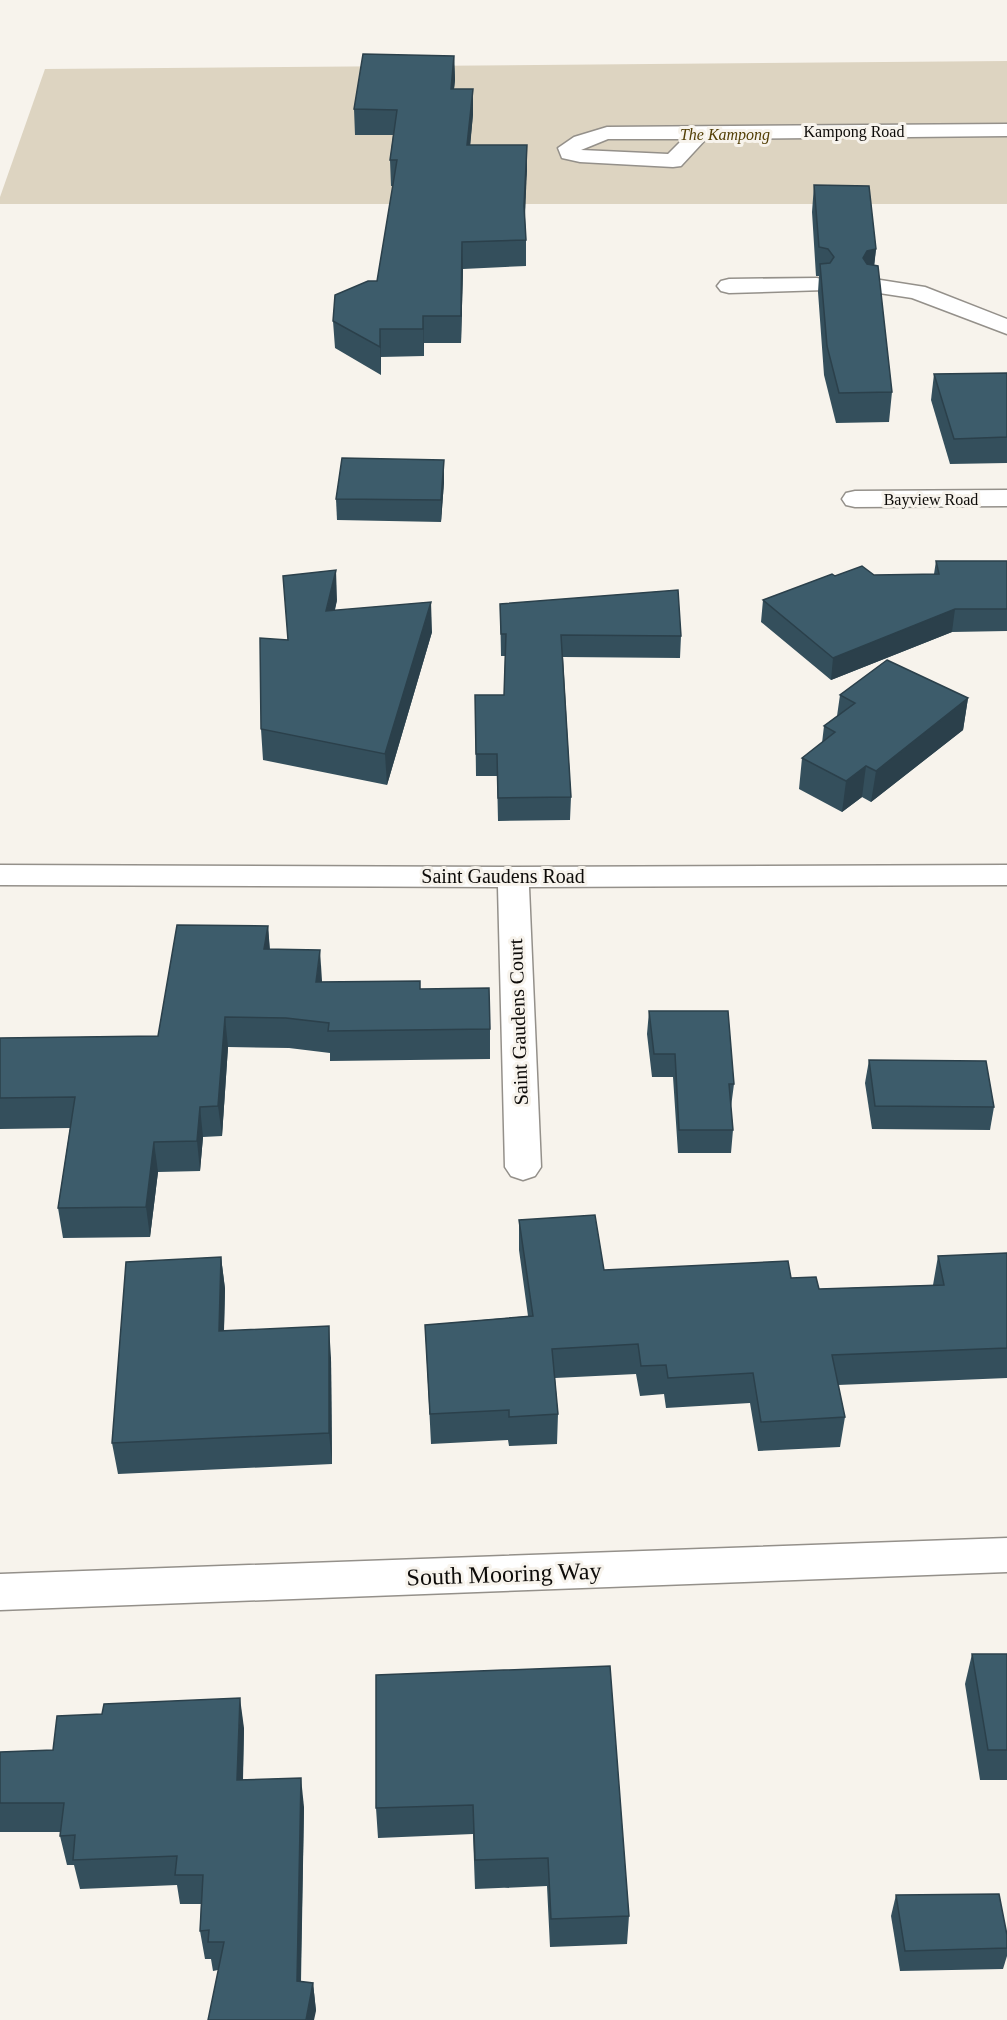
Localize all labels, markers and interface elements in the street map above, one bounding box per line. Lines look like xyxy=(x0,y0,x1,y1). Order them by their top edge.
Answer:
street label: Kampong Road xyxy=(804,123,904,141)
park label: The Kampong xyxy=(680,126,770,144)
street label: Bayview Road xyxy=(884,491,978,509)
street label: Saint Gaudens Road xyxy=(421,865,585,887)
street label: Saint Gaudens Court xyxy=(504,938,532,1106)
street label: South Mooring Way xyxy=(406,1558,602,1590)

